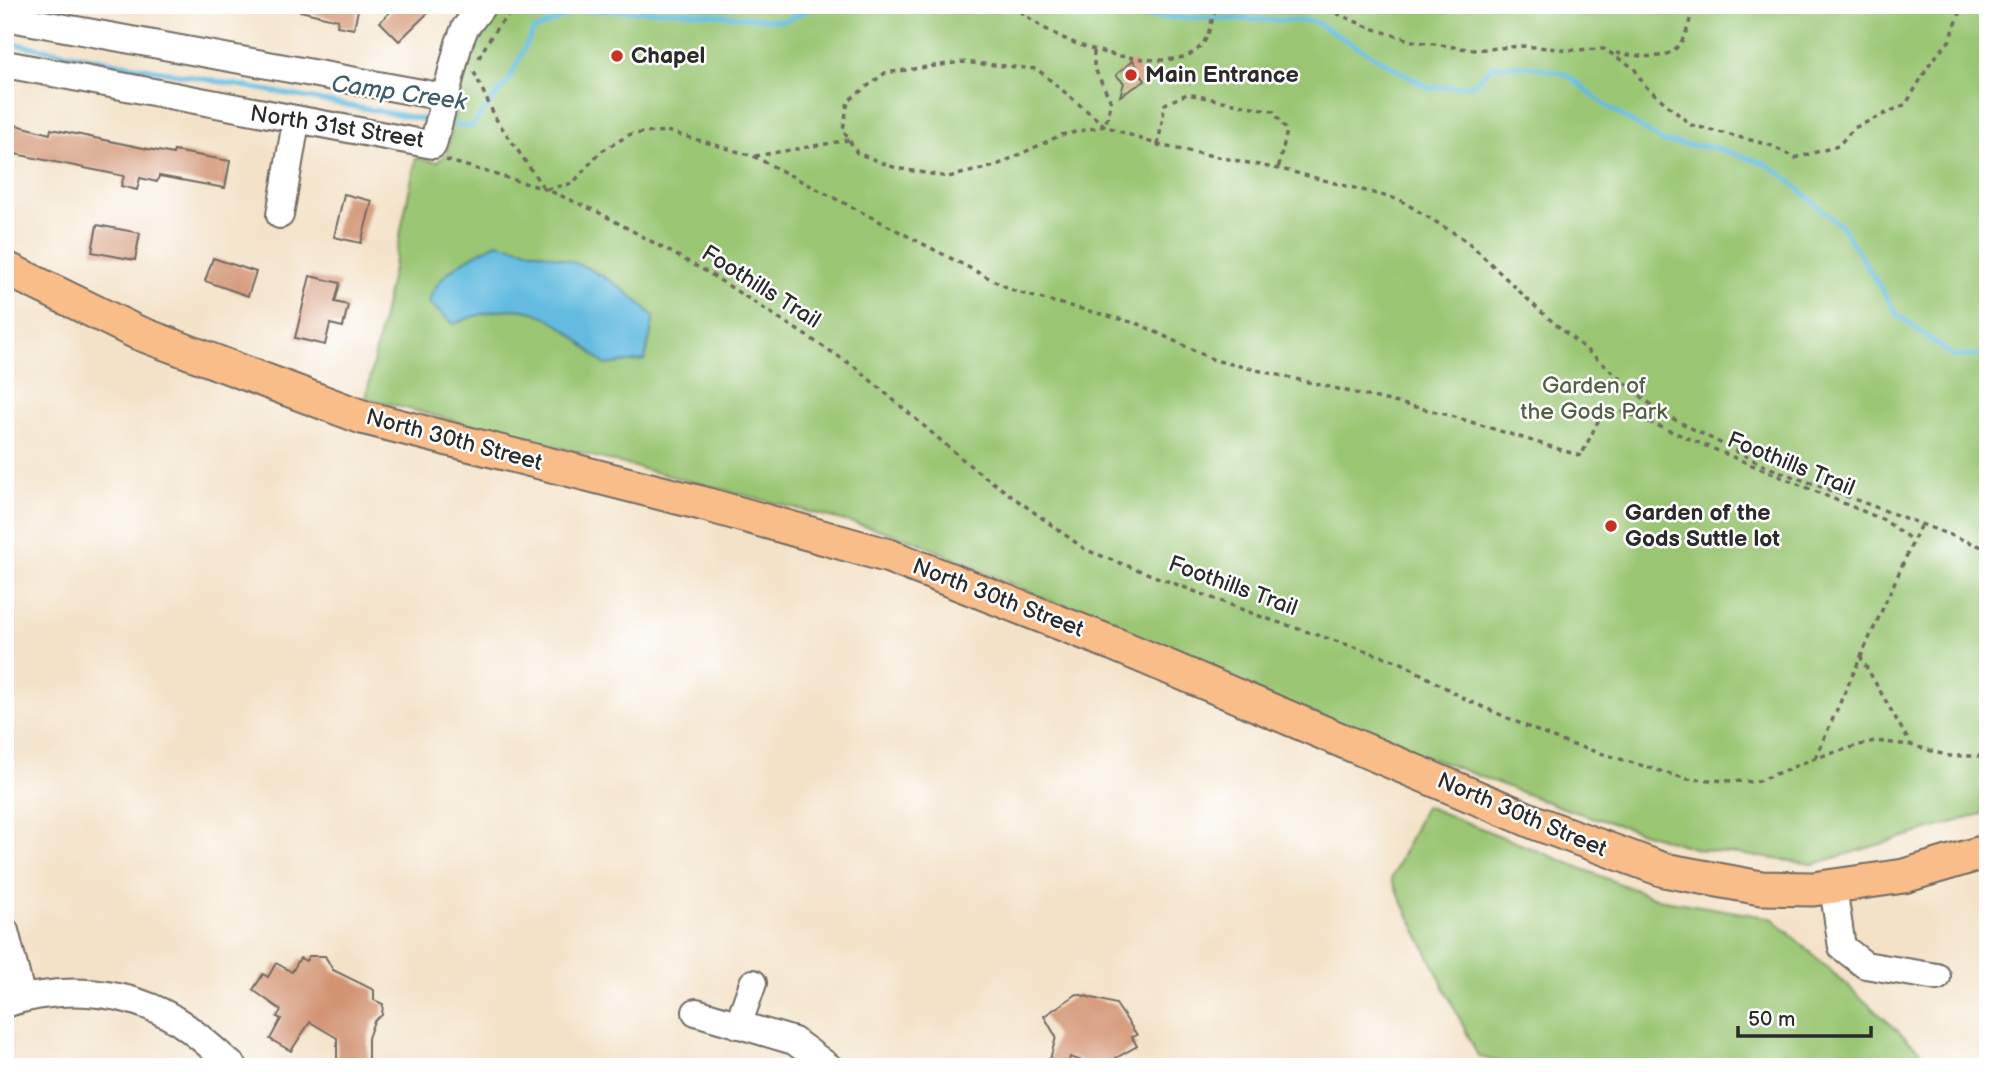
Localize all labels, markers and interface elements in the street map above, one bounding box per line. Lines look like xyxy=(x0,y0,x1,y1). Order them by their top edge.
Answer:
place label: Chapel xyxy=(631,42,705,70)
marker: Chapel xyxy=(609,48,625,64)
place label: Main Entrance xyxy=(1145,61,1299,89)
marker: Main Entrance xyxy=(1123,67,1139,83)
water label: Camp Creek xyxy=(330,69,470,117)
street label: North 31st Street xyxy=(248,99,426,155)
street label: Foothills Trail xyxy=(696,239,826,335)
park label: Garden of the Gods Park xyxy=(1521,372,1668,426)
street label: North 30th Street xyxy=(363,403,545,477)
street label: Foothills Trail xyxy=(1723,426,1859,502)
place label: Garden of the Gods Suttle lot xyxy=(1625,499,1780,553)
marker: Garden of the Gods Suttle lot xyxy=(1603,518,1619,534)
street label: Foothills Trail xyxy=(1165,550,1301,622)
street label: North 30th Street xyxy=(908,552,1088,644)
street label: North 30th Street xyxy=(1433,767,1611,863)
scale bar xyxy=(1738,995,1870,1039)
text: 50 m xyxy=(1748,1007,1795,1032)

